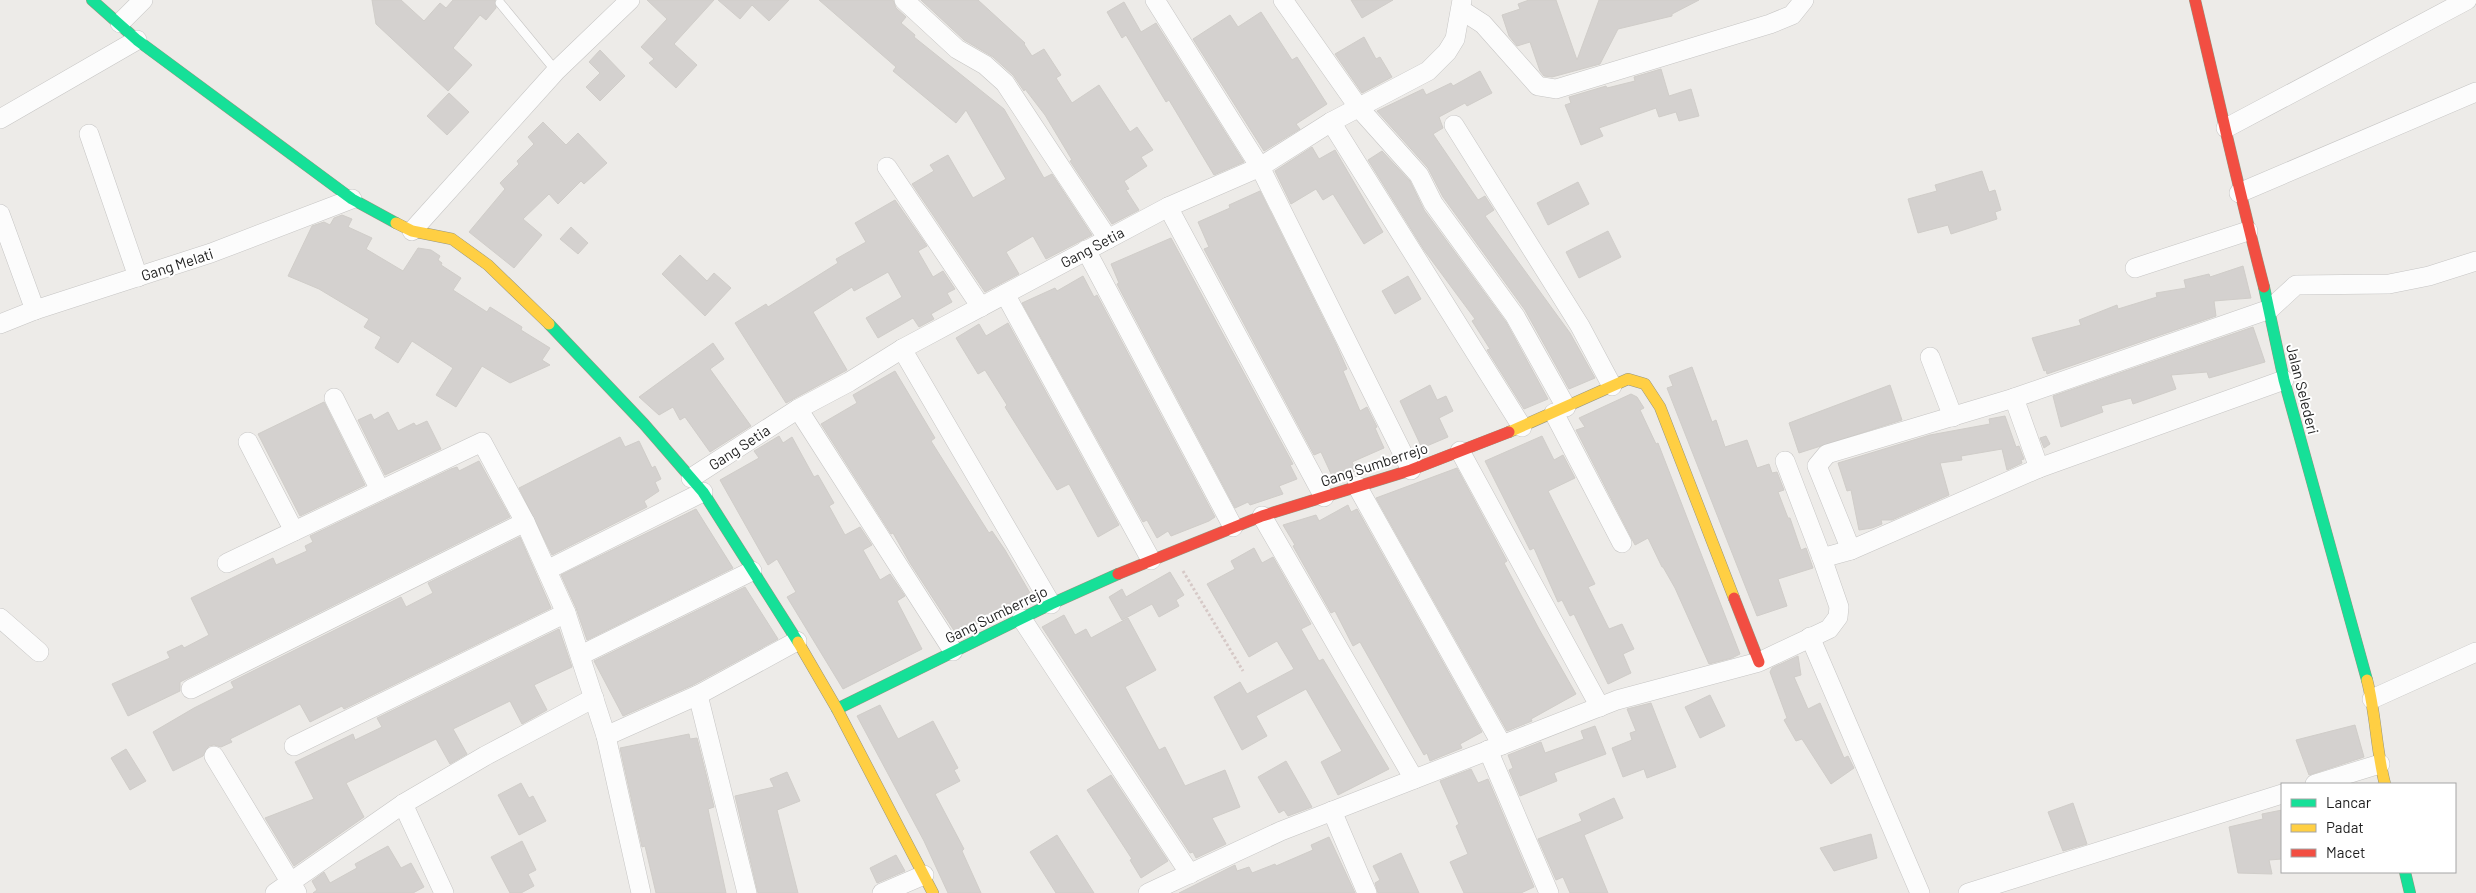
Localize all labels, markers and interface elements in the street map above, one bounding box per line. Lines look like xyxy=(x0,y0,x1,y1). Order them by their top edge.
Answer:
street label: Gang Setia xyxy=(1057,223,1127,271)
street label: Gang Melati xyxy=(139,244,215,284)
street label: Jalan Selederi xyxy=(2283,342,2323,436)
street label: Gang Setia xyxy=(705,421,773,473)
street label: Gang Sumberrejo xyxy=(1318,438,1430,490)
street label: Gang Sumberrejo xyxy=(942,581,1050,647)
legend xyxy=(2281,783,2456,873)
text: Lancar xyxy=(2326,793,2372,811)
text: Padat xyxy=(2326,818,2364,836)
text: Macet xyxy=(2326,843,2366,861)

